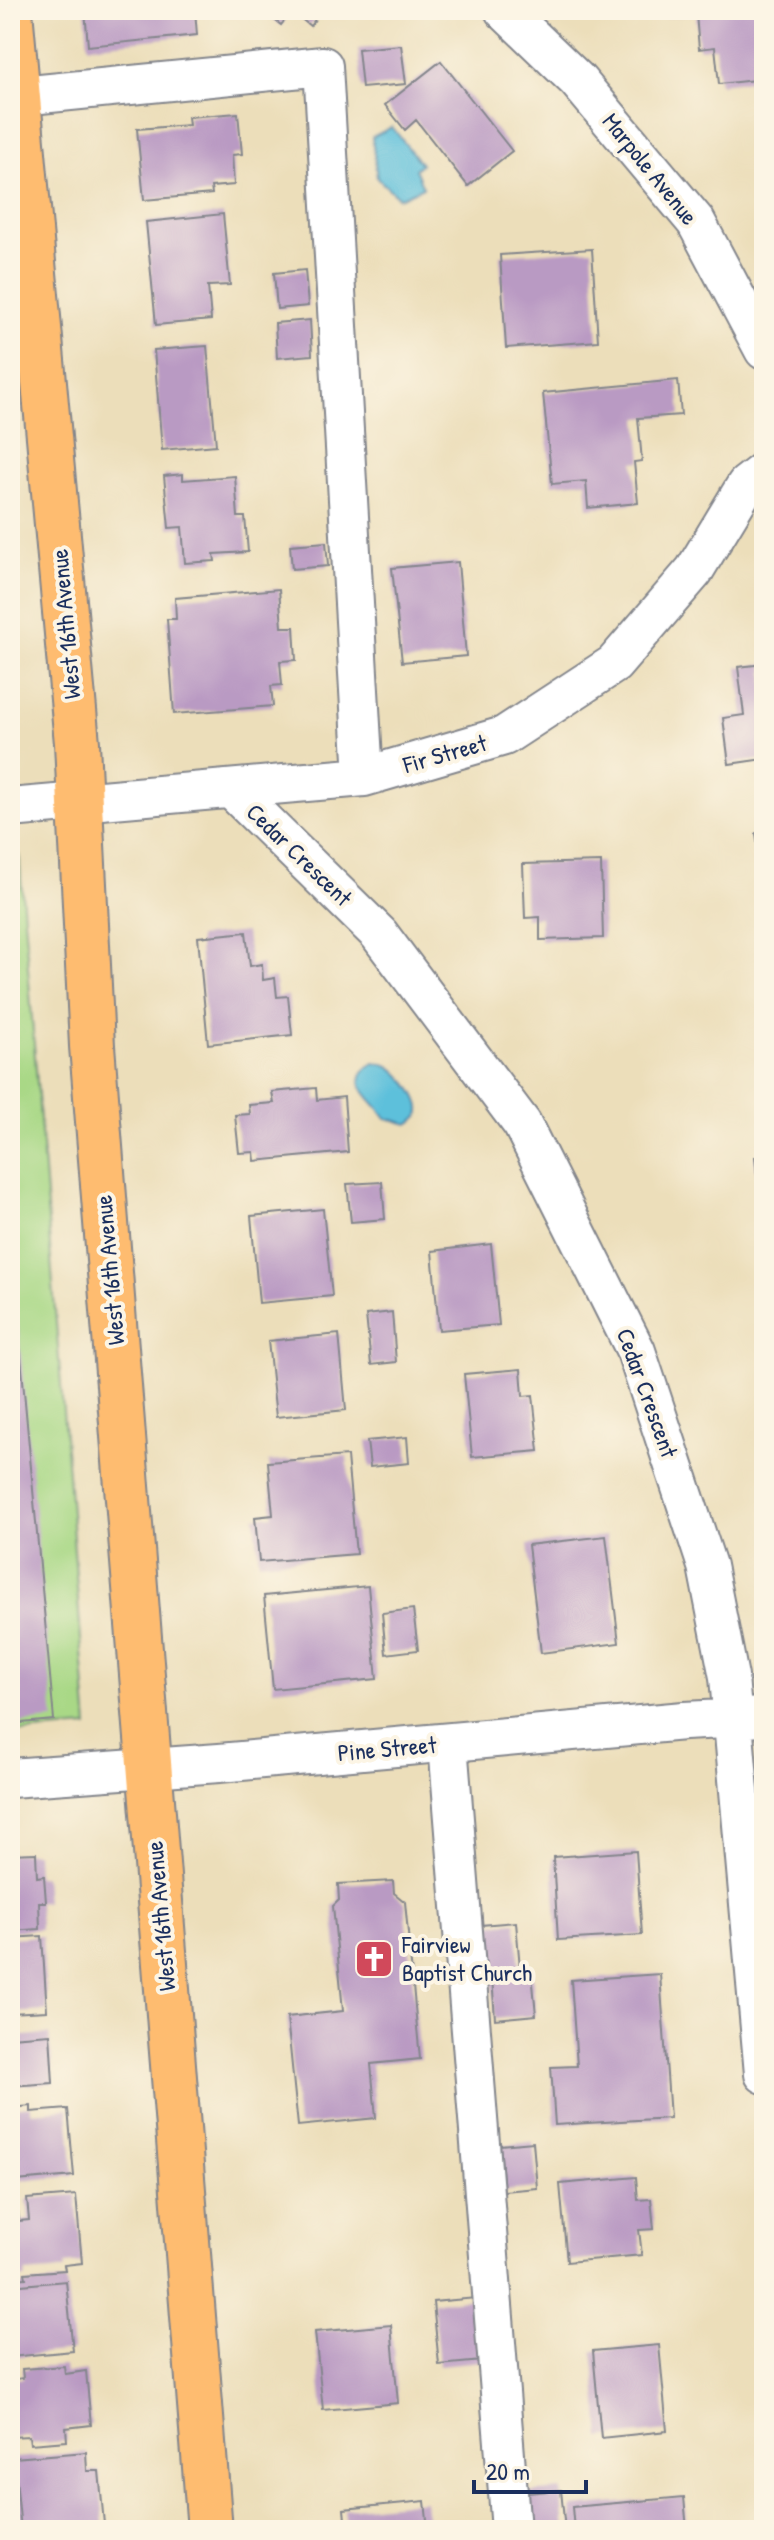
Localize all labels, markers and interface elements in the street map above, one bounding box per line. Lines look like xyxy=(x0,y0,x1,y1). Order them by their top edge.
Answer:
street label: Marpole Avenue xyxy=(596,106,706,231)
street label: West 16th Avenue xyxy=(42,547,87,700)
street label: Fir Street xyxy=(398,726,491,780)
street label: Cedar Crescent xyxy=(240,796,360,913)
street label: West 16th Avenue xyxy=(86,1193,131,1346)
street label: Cedar Crescent xyxy=(610,1324,686,1462)
street label: Pine Street xyxy=(336,1728,438,1768)
street label: West 16th Avenue xyxy=(137,1839,182,1992)
place label: Fairview Baptist Church xyxy=(401,1928,532,1988)
church icon: Fairview Baptist Church xyxy=(353,1938,395,1980)
scale bar xyxy=(474,2444,586,2494)
text: 20 m xyxy=(486,2455,530,2487)

